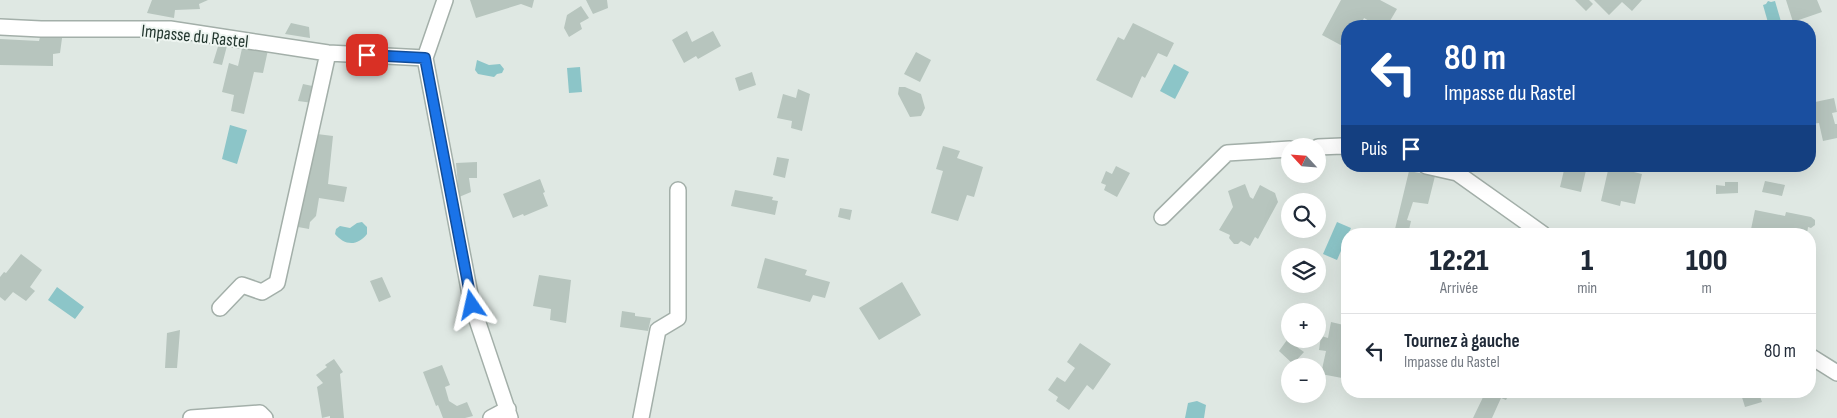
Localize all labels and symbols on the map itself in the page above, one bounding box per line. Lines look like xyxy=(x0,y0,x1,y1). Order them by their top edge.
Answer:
street label: Impasse du Rastel xyxy=(140,20,250,53)
pin xyxy=(346,34,388,76)
north arrow xyxy=(1281,138,1326,182)
position arrow xyxy=(445,278,497,330)

